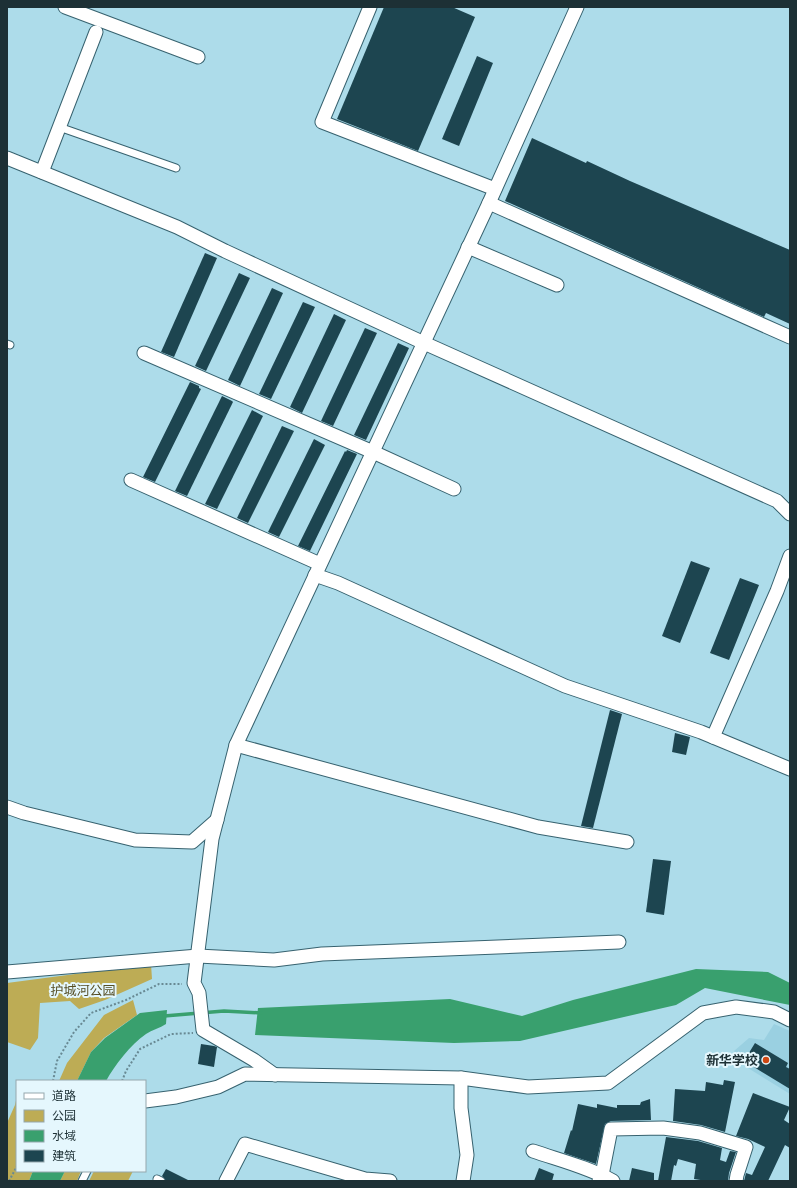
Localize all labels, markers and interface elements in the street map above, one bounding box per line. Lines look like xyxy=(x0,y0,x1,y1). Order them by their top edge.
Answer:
park label: 护城河公园 xyxy=(50,983,116,998)
place label: 新华学校 xyxy=(706,1053,758,1068)
marker: 新华学校 xyxy=(761,1055,771,1065)
legend xyxy=(16,1080,146,1172)
text: 道路 xyxy=(52,1089,76,1103)
text: 公园 xyxy=(52,1109,76,1123)
text: 水域 xyxy=(52,1129,76,1143)
text: 建筑 xyxy=(52,1149,76,1163)

